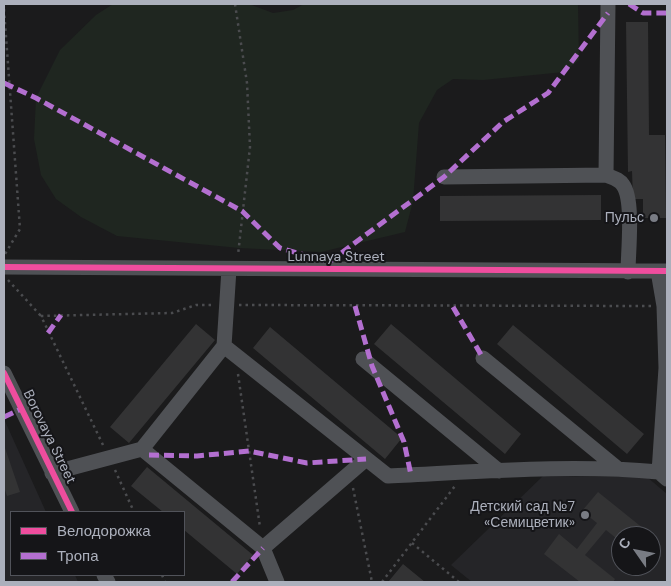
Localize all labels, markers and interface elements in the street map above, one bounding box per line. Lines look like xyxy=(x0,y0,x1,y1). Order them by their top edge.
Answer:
place label: Пульс xyxy=(605,210,644,226)
marker: Пульс xyxy=(648,212,660,224)
street label: Lunnaya Street xyxy=(287,249,385,265)
street label: Borovaya Street xyxy=(19,387,79,487)
place label: Детский сад №7 «Семицветик» xyxy=(470,499,575,532)
marker: Детский сад №7 «Семицветик» xyxy=(579,509,591,521)
legend xyxy=(10,511,185,576)
text: Велодорожка xyxy=(57,521,151,541)
north arrow xyxy=(611,526,661,576)
text: С xyxy=(614,534,635,553)
text: Тропа xyxy=(57,546,98,566)

